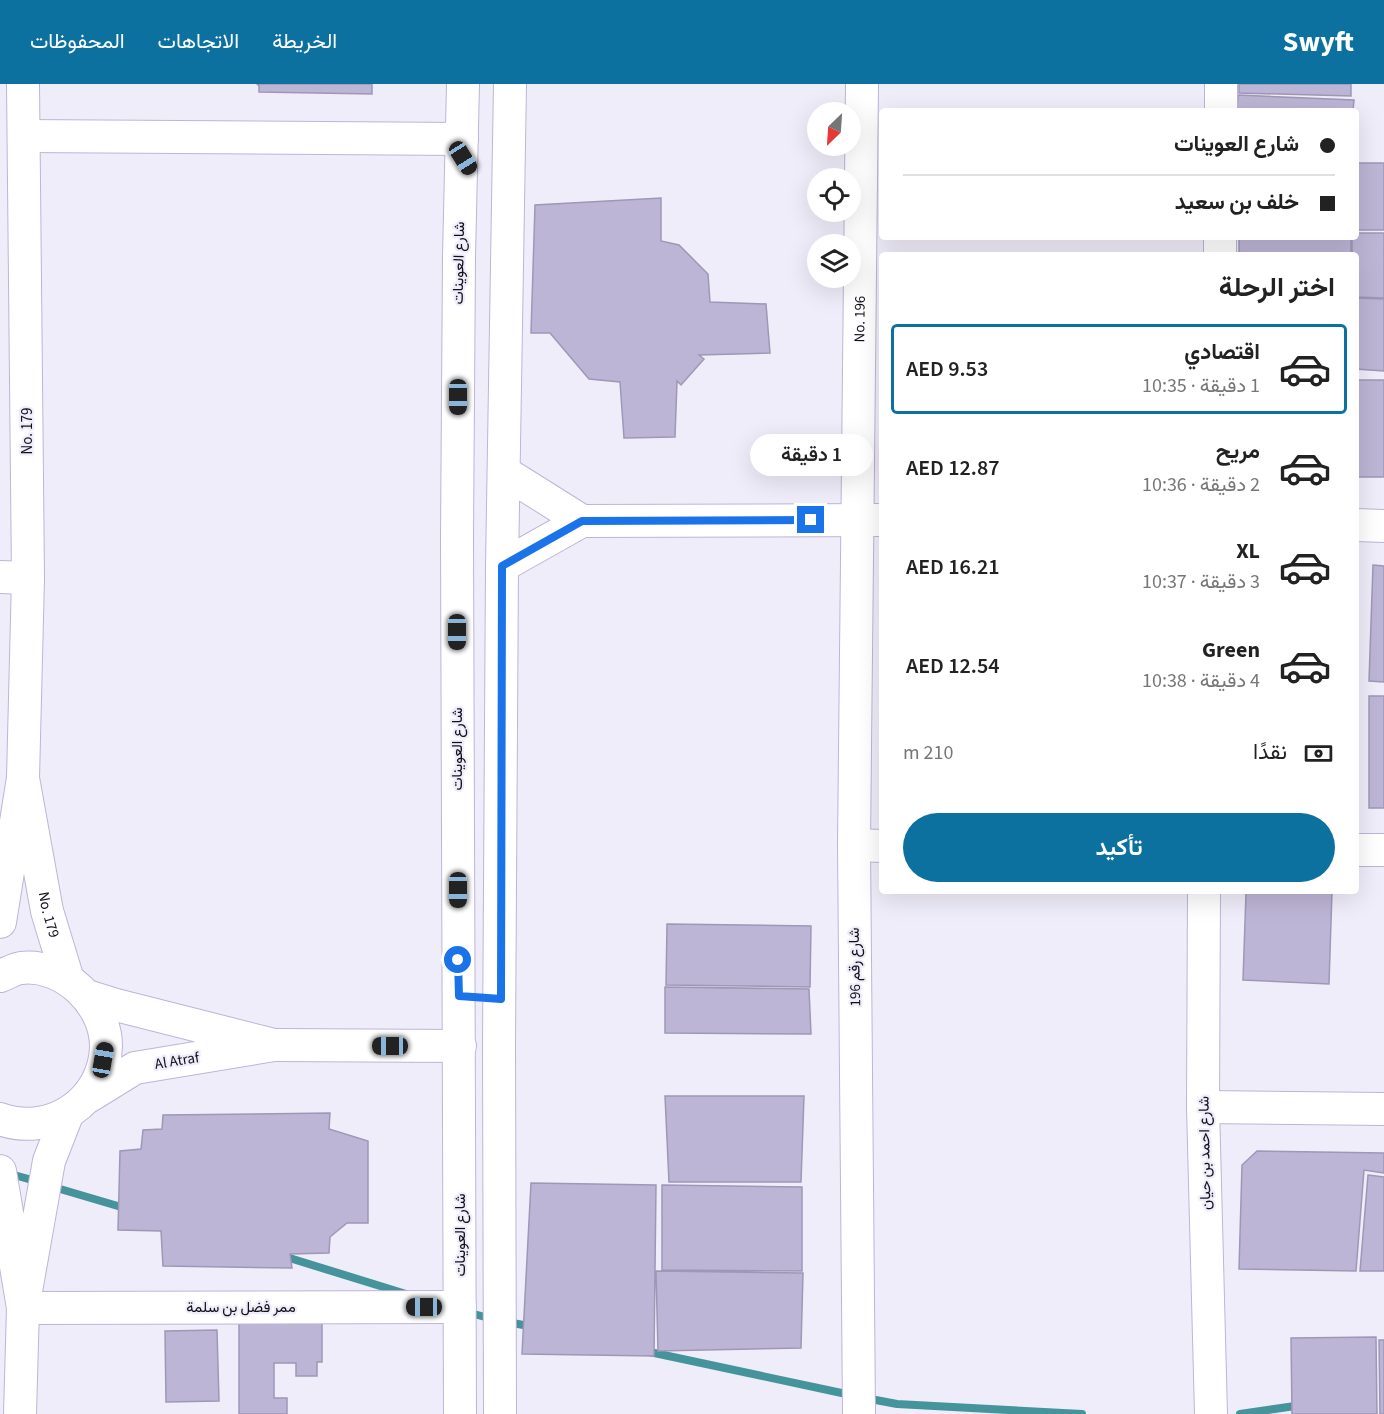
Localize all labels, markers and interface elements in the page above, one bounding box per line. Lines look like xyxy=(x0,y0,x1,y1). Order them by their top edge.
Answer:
text: Swyft xyxy=(1283,22,1354,62)
text: المحفوظات xyxy=(30,26,125,56)
text: الاتجاهات xyxy=(158,26,239,56)
text: الخريطة xyxy=(272,26,337,56)
north arrow xyxy=(807,102,861,156)
map controls xyxy=(807,102,861,288)
text: شارع العوينات xyxy=(1174,128,1299,160)
car xyxy=(446,138,480,178)
button: locate xyxy=(807,168,861,222)
text: خلف بن سعيد xyxy=(1175,186,1299,218)
street label: شارع العوينات xyxy=(448,221,470,305)
button: layers xyxy=(807,234,861,288)
text: اختر الرحلة xyxy=(1219,268,1335,307)
street label: No. 196 xyxy=(849,296,870,343)
text: اقتصادي xyxy=(1184,336,1260,368)
icon: car xyxy=(1278,342,1332,396)
text: AED 9.53 xyxy=(906,353,988,385)
text: 1 دقيقة · 10:35 xyxy=(1142,372,1260,400)
car xyxy=(449,379,467,415)
street label: No. 179 xyxy=(17,408,38,454)
callout: 1 دقيقة xyxy=(750,433,872,475)
text: مريح xyxy=(1216,435,1260,467)
text: 1 دقيقة xyxy=(781,441,842,469)
icon: car xyxy=(1278,441,1332,495)
text: AED 12.87 xyxy=(906,452,999,484)
text: 2 دقيقة · 10:36 xyxy=(1142,471,1260,499)
route end xyxy=(797,506,824,533)
text: XL xyxy=(1236,535,1260,567)
icon: car xyxy=(1278,540,1332,594)
text: AED 16.21 xyxy=(906,551,999,583)
text: 3 دقيقة · 10:37 xyxy=(1142,568,1260,596)
car xyxy=(448,614,466,650)
text: Green xyxy=(1202,634,1260,666)
icon: car xyxy=(1278,639,1332,693)
text: AED 12.54 xyxy=(906,650,999,682)
text: 4 دقيقة · 10:38 xyxy=(1142,667,1260,695)
street label: شارع العوينات xyxy=(447,707,468,791)
text: نقدًا xyxy=(1253,736,1287,768)
icon: cash xyxy=(1302,737,1335,770)
text: 210 m xyxy=(903,739,953,767)
button: تأكيد xyxy=(903,813,1335,882)
car xyxy=(449,872,467,908)
street label: No. 179 xyxy=(33,890,65,940)
street label: شارع رقم 196 xyxy=(844,927,866,1007)
route start xyxy=(444,946,471,973)
car xyxy=(372,1037,408,1055)
car xyxy=(91,1041,115,1079)
street label: Al Atraf xyxy=(153,1047,201,1075)
street label: شارع احمد بن حيان xyxy=(1194,1096,1216,1210)
street label: شارع العوينات xyxy=(450,1193,471,1277)
street label: ممر فضل بن سلمة xyxy=(186,1297,296,1318)
car xyxy=(406,1298,442,1316)

